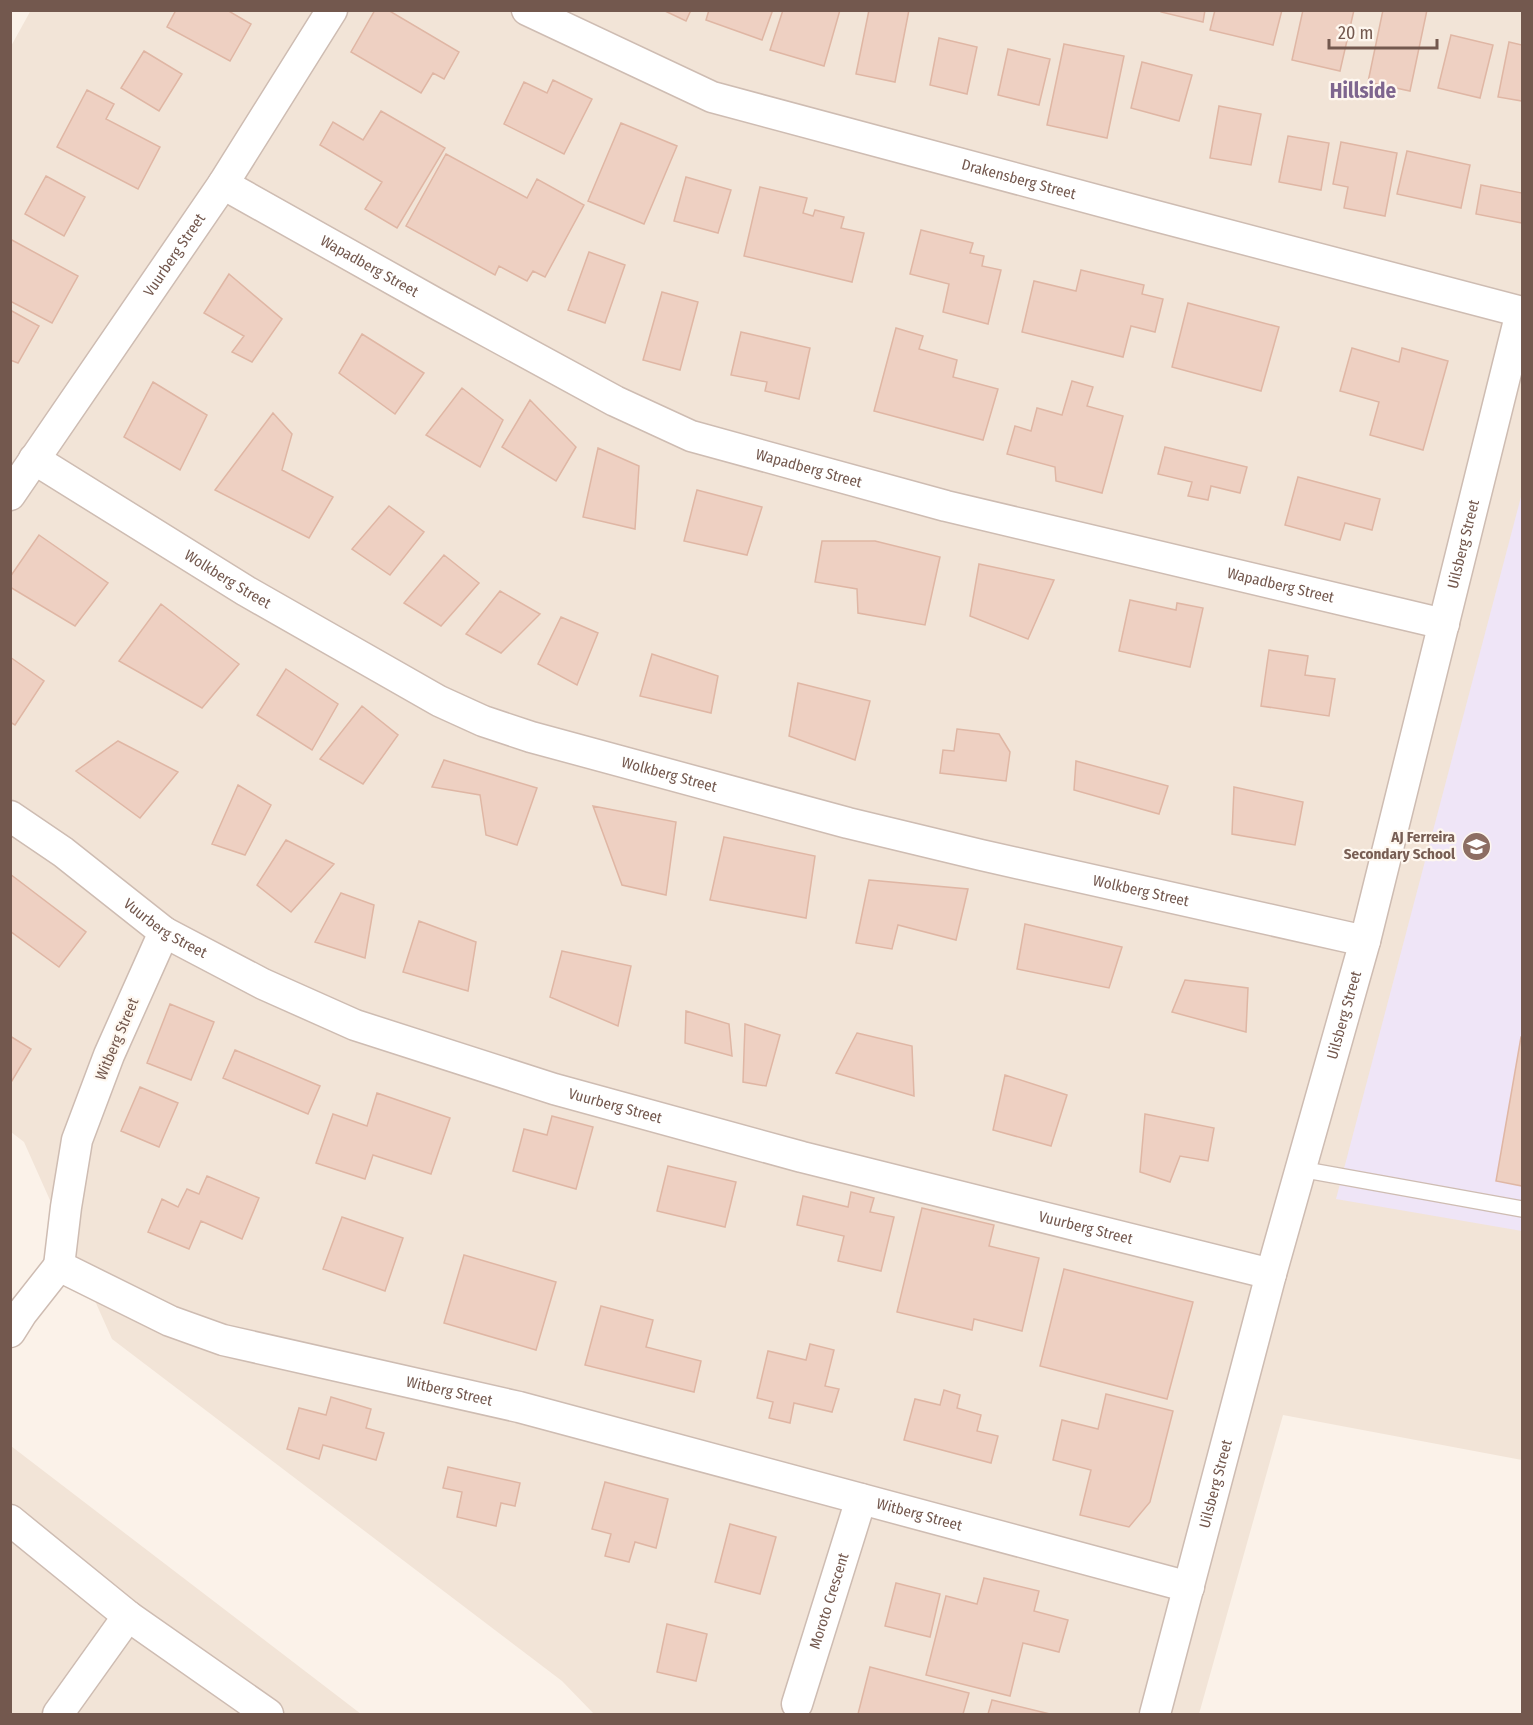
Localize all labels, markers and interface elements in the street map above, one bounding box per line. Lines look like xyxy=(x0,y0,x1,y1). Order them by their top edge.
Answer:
scale bar xyxy=(1329,12,1437,50)
text: 20 m xyxy=(1338,22,1373,44)
district label: Hillside xyxy=(1330,78,1396,104)
street label: Drakensberg Street xyxy=(960,155,1078,203)
street label: Vuurberg Street xyxy=(140,210,209,300)
street label: Wapadberg Street xyxy=(317,232,422,301)
street label: Wapadberg Street xyxy=(754,445,864,492)
street label: Uilsberg Street xyxy=(1444,498,1483,590)
street label: Wolkberg Street xyxy=(181,546,274,612)
street label: Wapadberg Street xyxy=(1225,564,1336,607)
street label: Wolkberg Street xyxy=(620,753,719,796)
place label: AJ Ferreira Secondary School xyxy=(1344,828,1456,863)
school or university icon: AJ Ferreira Secondary School xyxy=(1460,830,1492,862)
street label: Wolkberg Street xyxy=(1091,871,1191,910)
street label: Vuurberg Street xyxy=(120,894,210,962)
street label: Uilsberg Street xyxy=(1323,969,1365,1061)
street label: Witberg Street xyxy=(92,995,142,1083)
street label: Vuurberg Street xyxy=(566,1084,664,1127)
street label: Vuurberg Street xyxy=(1037,1207,1135,1248)
street label: Witberg Street xyxy=(404,1373,494,1410)
street label: Uilsberg Street xyxy=(1195,1438,1236,1530)
street label: Witberg Street xyxy=(874,1494,964,1535)
street label: Moroto Crescent xyxy=(806,1550,853,1651)

